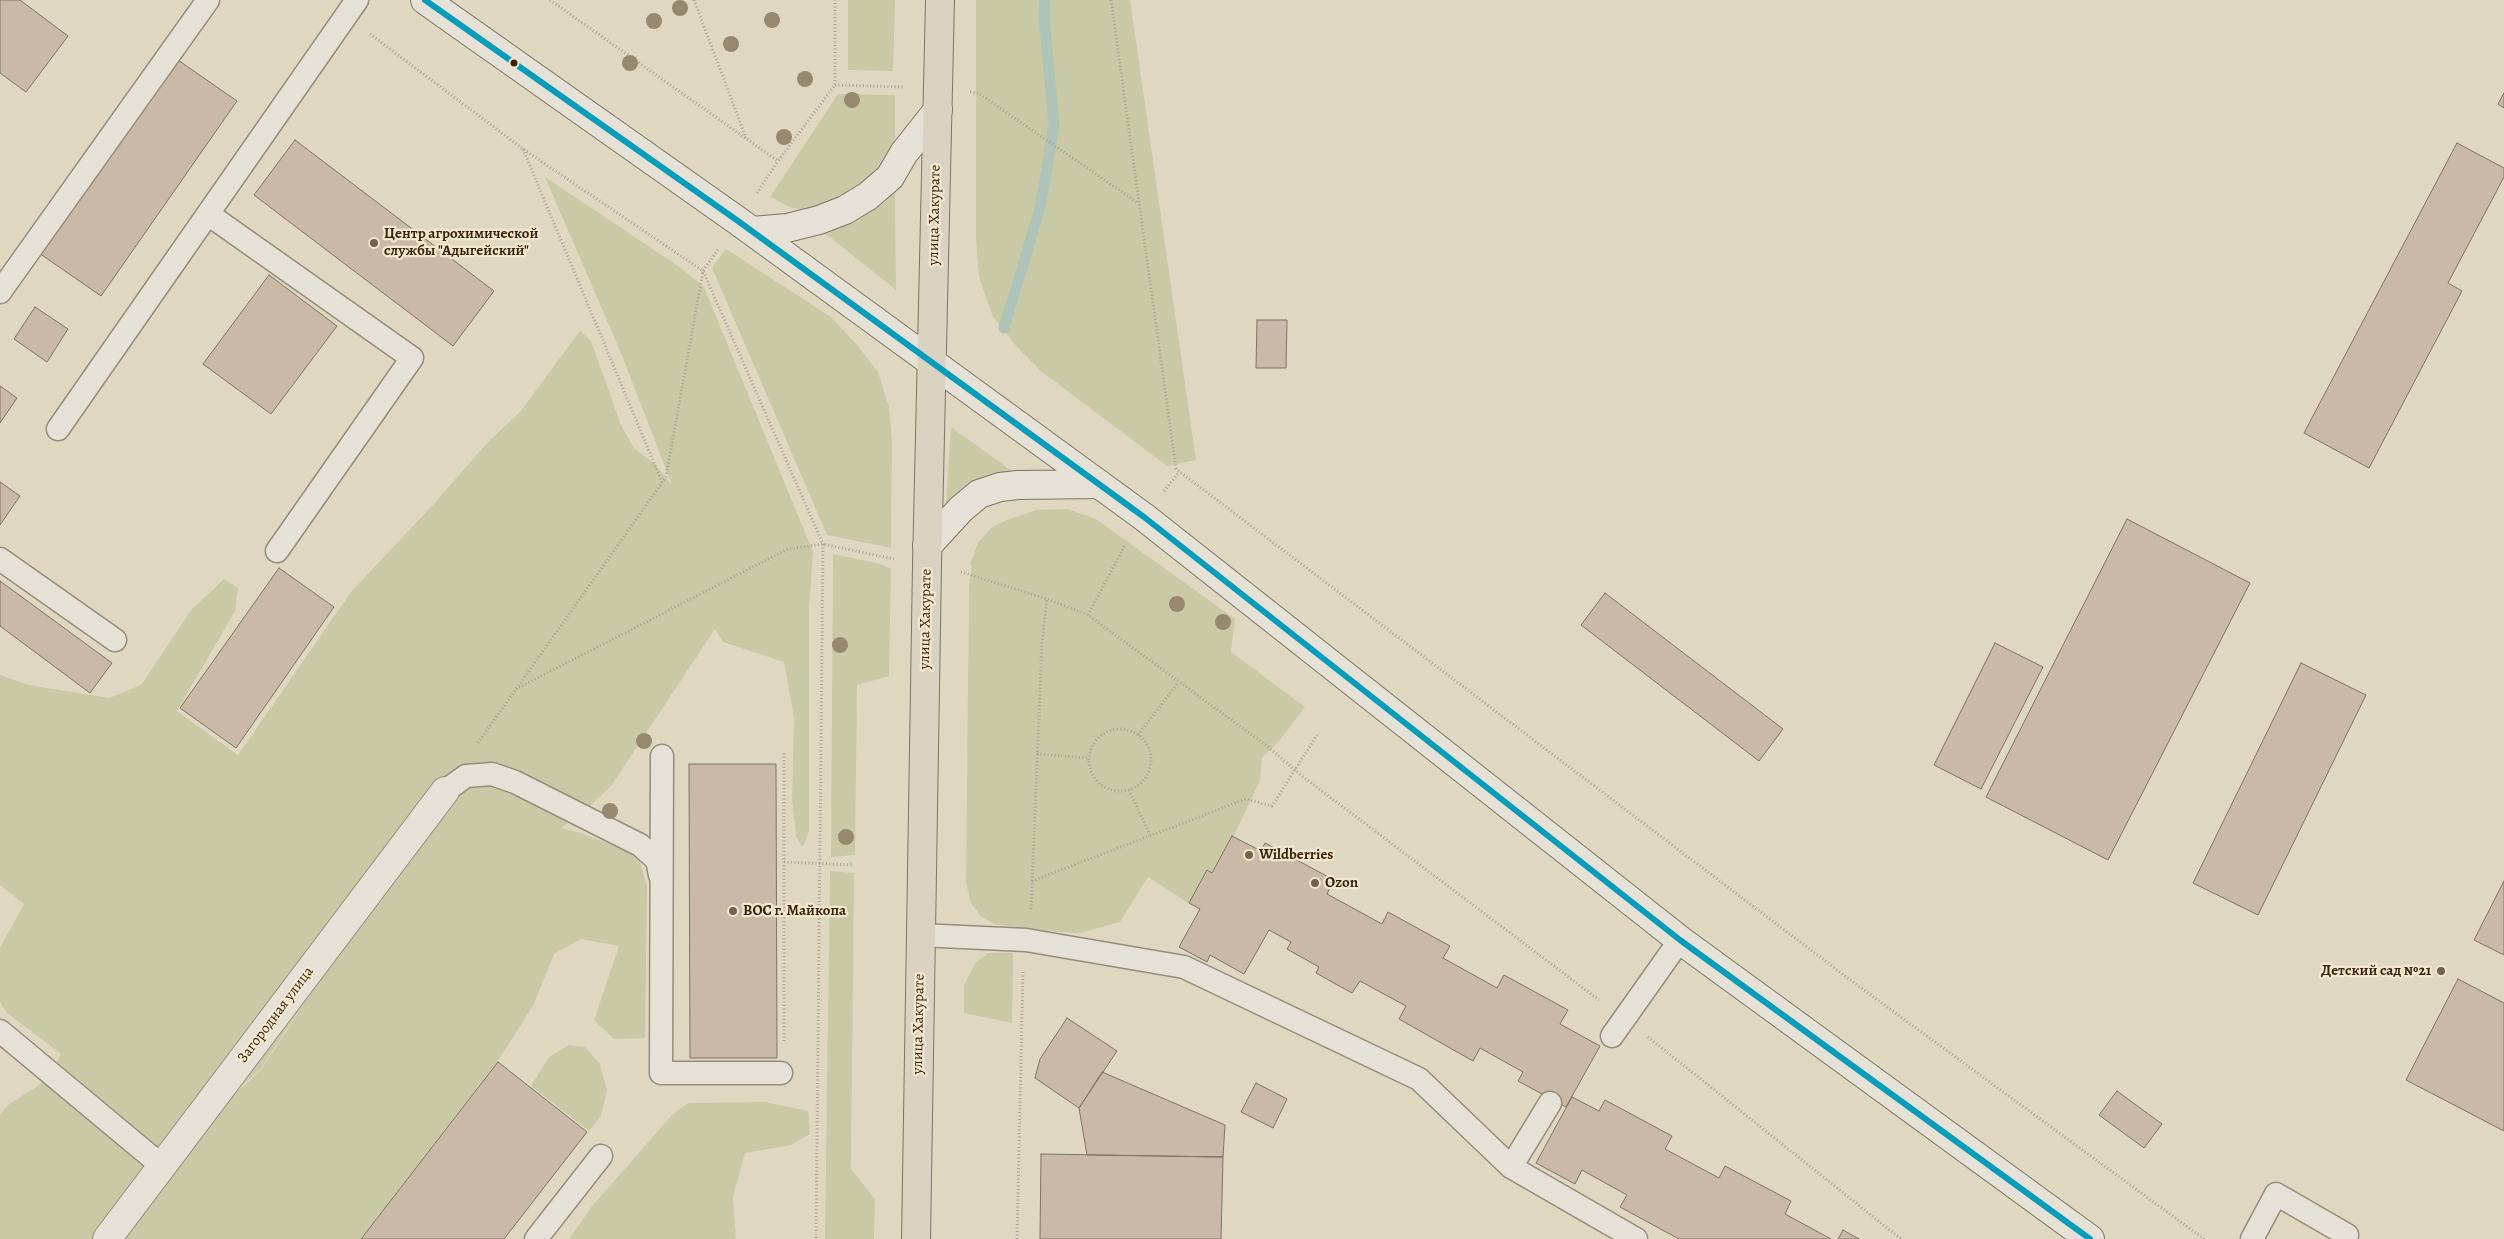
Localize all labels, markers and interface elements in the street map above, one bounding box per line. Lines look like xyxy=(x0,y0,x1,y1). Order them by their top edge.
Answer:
unlabelled marker xyxy=(509,58,519,68)
street label: улица Хакурате xyxy=(925,164,945,266)
place label: Центр агрохимической службы "Адыгейский" xyxy=(384,225,538,260)
marker: Центр агрохимической службы "Адыгейский" xyxy=(368,237,380,249)
street label: улица Хакурате xyxy=(916,568,936,670)
place label: Wildberries xyxy=(1259,846,1333,864)
marker: Wildberries xyxy=(1243,849,1255,861)
place label: Ozon xyxy=(1325,874,1358,892)
marker: Ozon xyxy=(1309,877,1321,889)
place label: ВОС г. Майкопа xyxy=(743,902,846,920)
marker: ВОС г. Майкопа xyxy=(727,905,739,917)
place label: Детский сад №21 xyxy=(2321,962,2431,980)
street label: Загородная улица xyxy=(234,963,318,1067)
marker: Детский сад №21 xyxy=(2435,965,2447,977)
street label: улица Хакурате xyxy=(909,973,929,1075)

